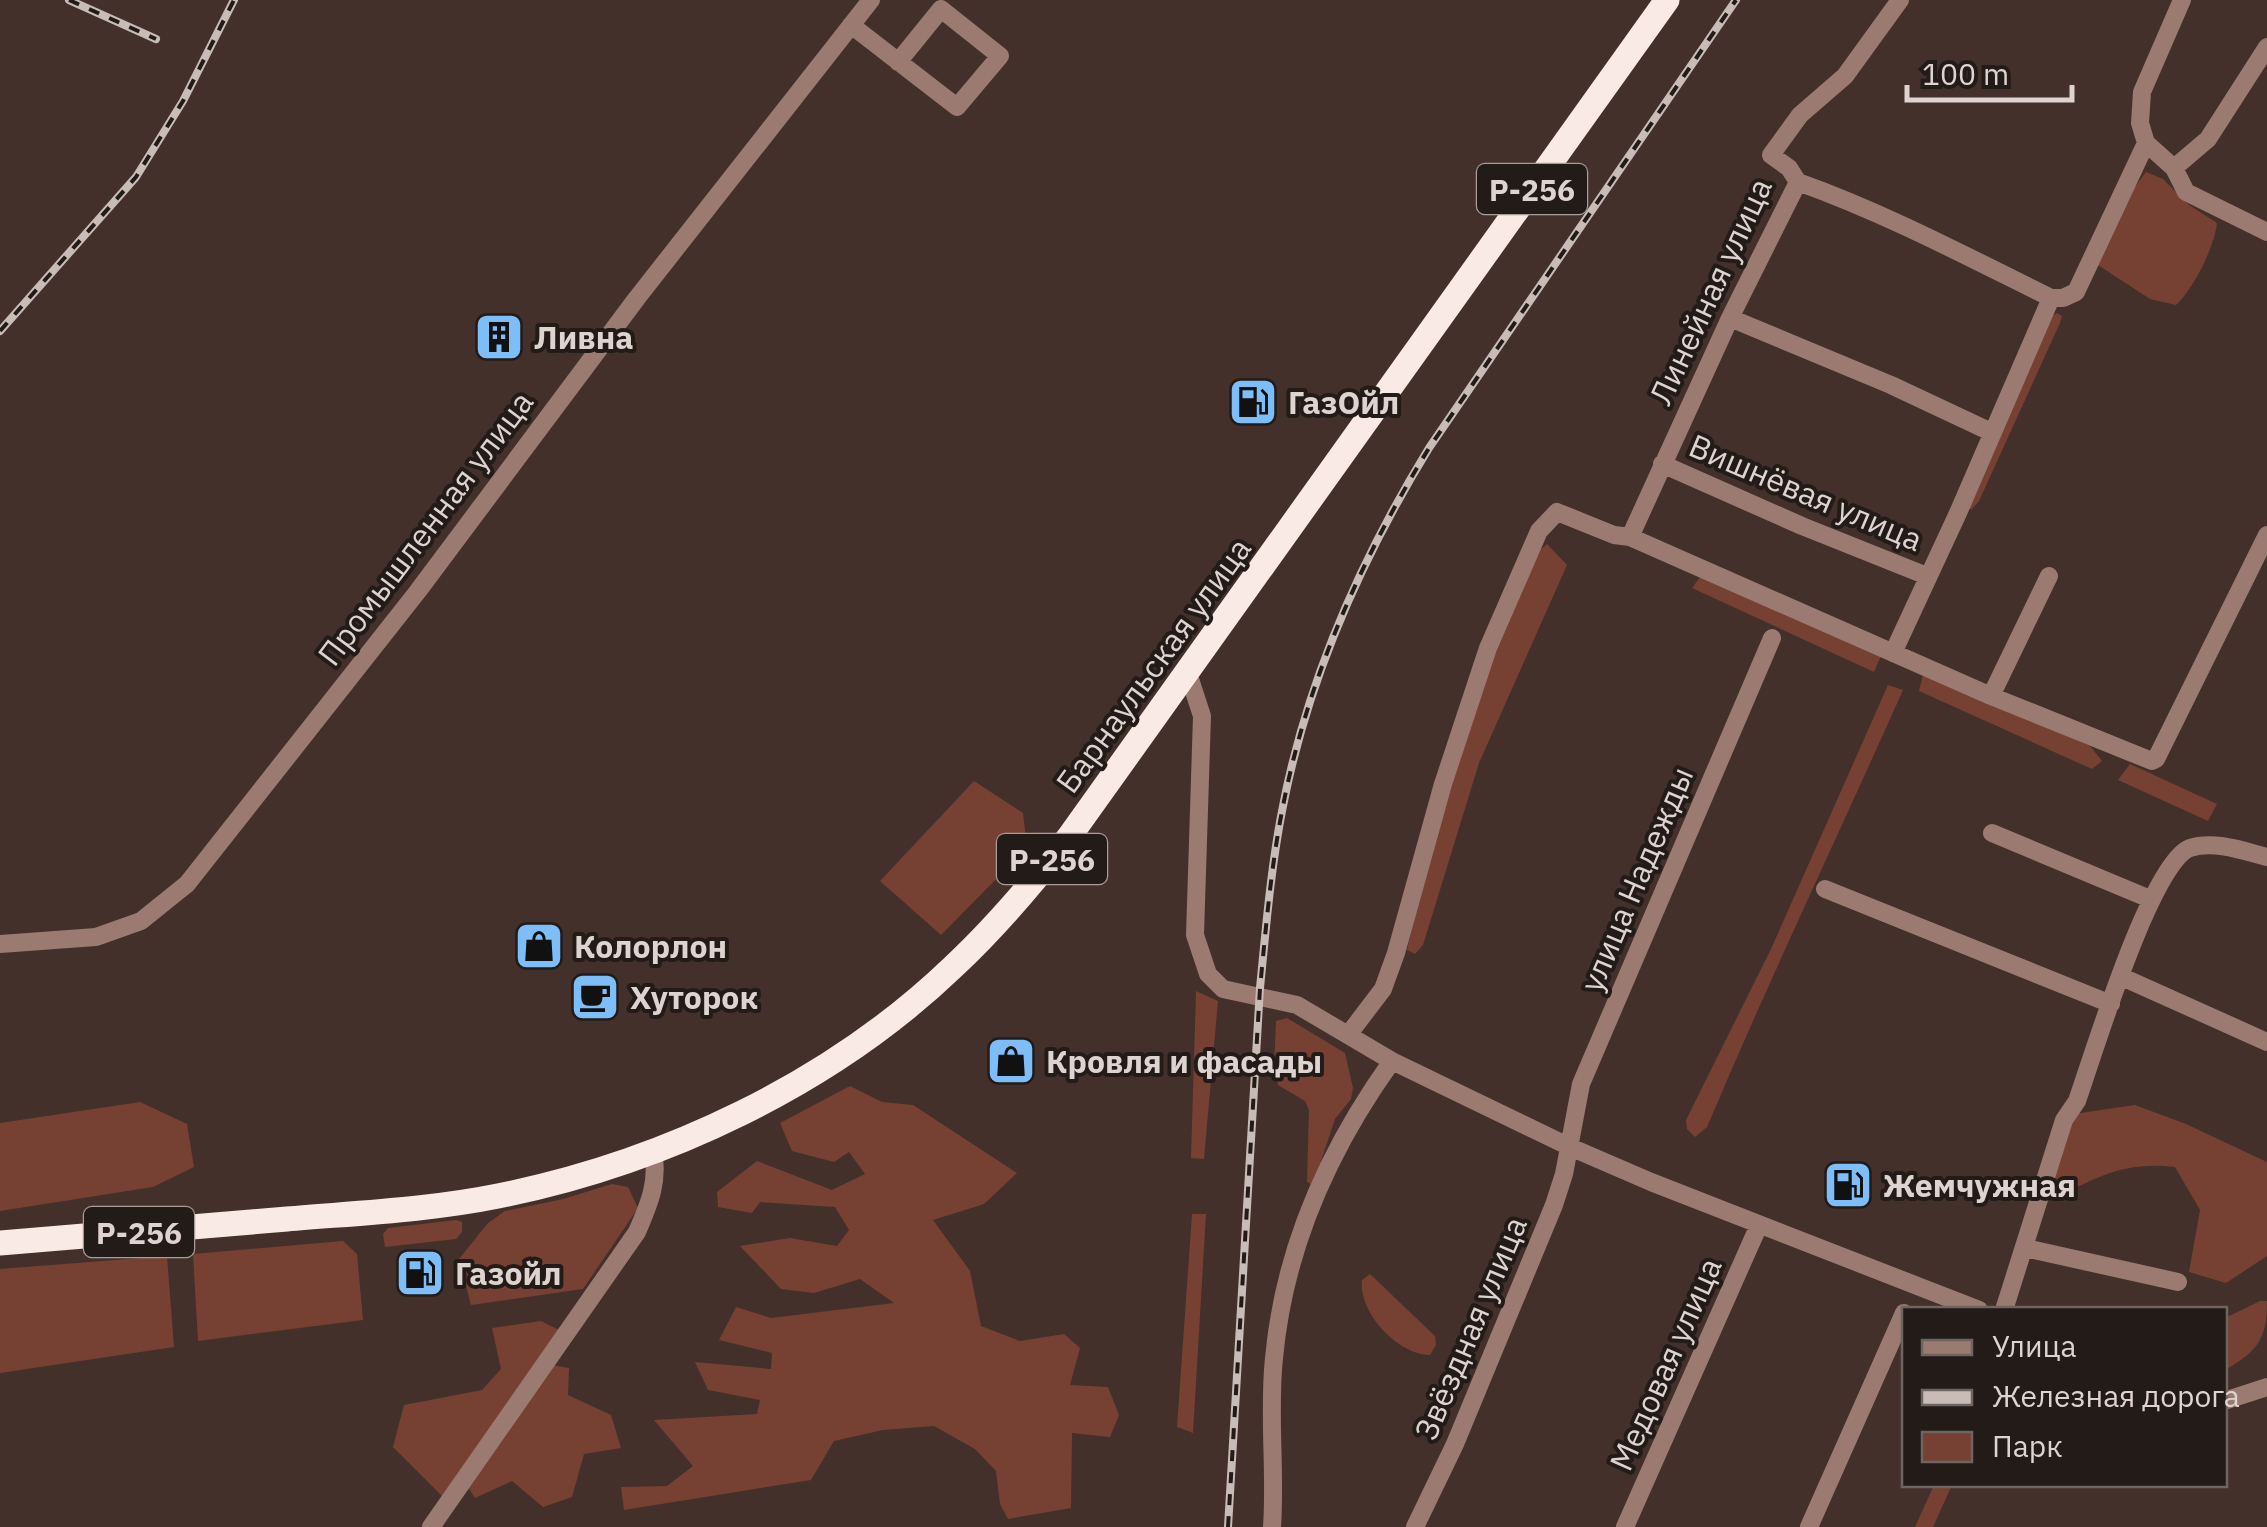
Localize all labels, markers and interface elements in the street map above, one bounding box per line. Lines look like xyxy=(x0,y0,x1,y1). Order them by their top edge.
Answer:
scale bar xyxy=(1907,40,2072,102)
text: 100 m xyxy=(1922,54,2009,93)
road number: Р-256 xyxy=(1477,164,1587,214)
street label: Линейная улица xyxy=(1639,171,1781,411)
building icon: Ливна xyxy=(473,311,525,363)
place label: Ливна xyxy=(534,316,633,358)
fuel station icon: ГазОйл xyxy=(1227,376,1279,428)
place label: ГазОйл xyxy=(1288,381,1399,423)
street label: Промышленная улица xyxy=(308,382,542,674)
street label: Вишнёвая улица xyxy=(1683,424,1929,560)
street label: Барнаульская улица xyxy=(1046,529,1260,801)
street label: улица Надежды xyxy=(1570,760,1702,998)
road number: Р-256 xyxy=(997,834,1107,884)
shop icon: Колорлон xyxy=(513,920,565,972)
place label: Колорлон xyxy=(574,925,727,967)
cafe icon: Хуторок xyxy=(569,971,621,1023)
place label: Хуторок xyxy=(630,976,758,1018)
shop icon: Кровля и фасады xyxy=(985,1035,1037,1087)
place label: Кровля и фасады xyxy=(1046,1040,1322,1082)
fuel station icon: Жемчужная xyxy=(1822,1159,1874,1211)
place label: Жемчужная xyxy=(1883,1164,2076,1206)
road number: Р-256 xyxy=(84,1207,194,1257)
street label: Звёздная улица xyxy=(1404,1210,1536,1446)
fuel station icon: Газойл xyxy=(394,1247,446,1299)
street label: Медовая улица xyxy=(1599,1251,1731,1477)
place label: Газойл xyxy=(455,1252,562,1294)
legend xyxy=(1902,1307,2227,1487)
text: Улица xyxy=(1992,1326,2077,1365)
text: Железная дорога xyxy=(1992,1376,2240,1415)
text: Парк xyxy=(1992,1426,2063,1465)

